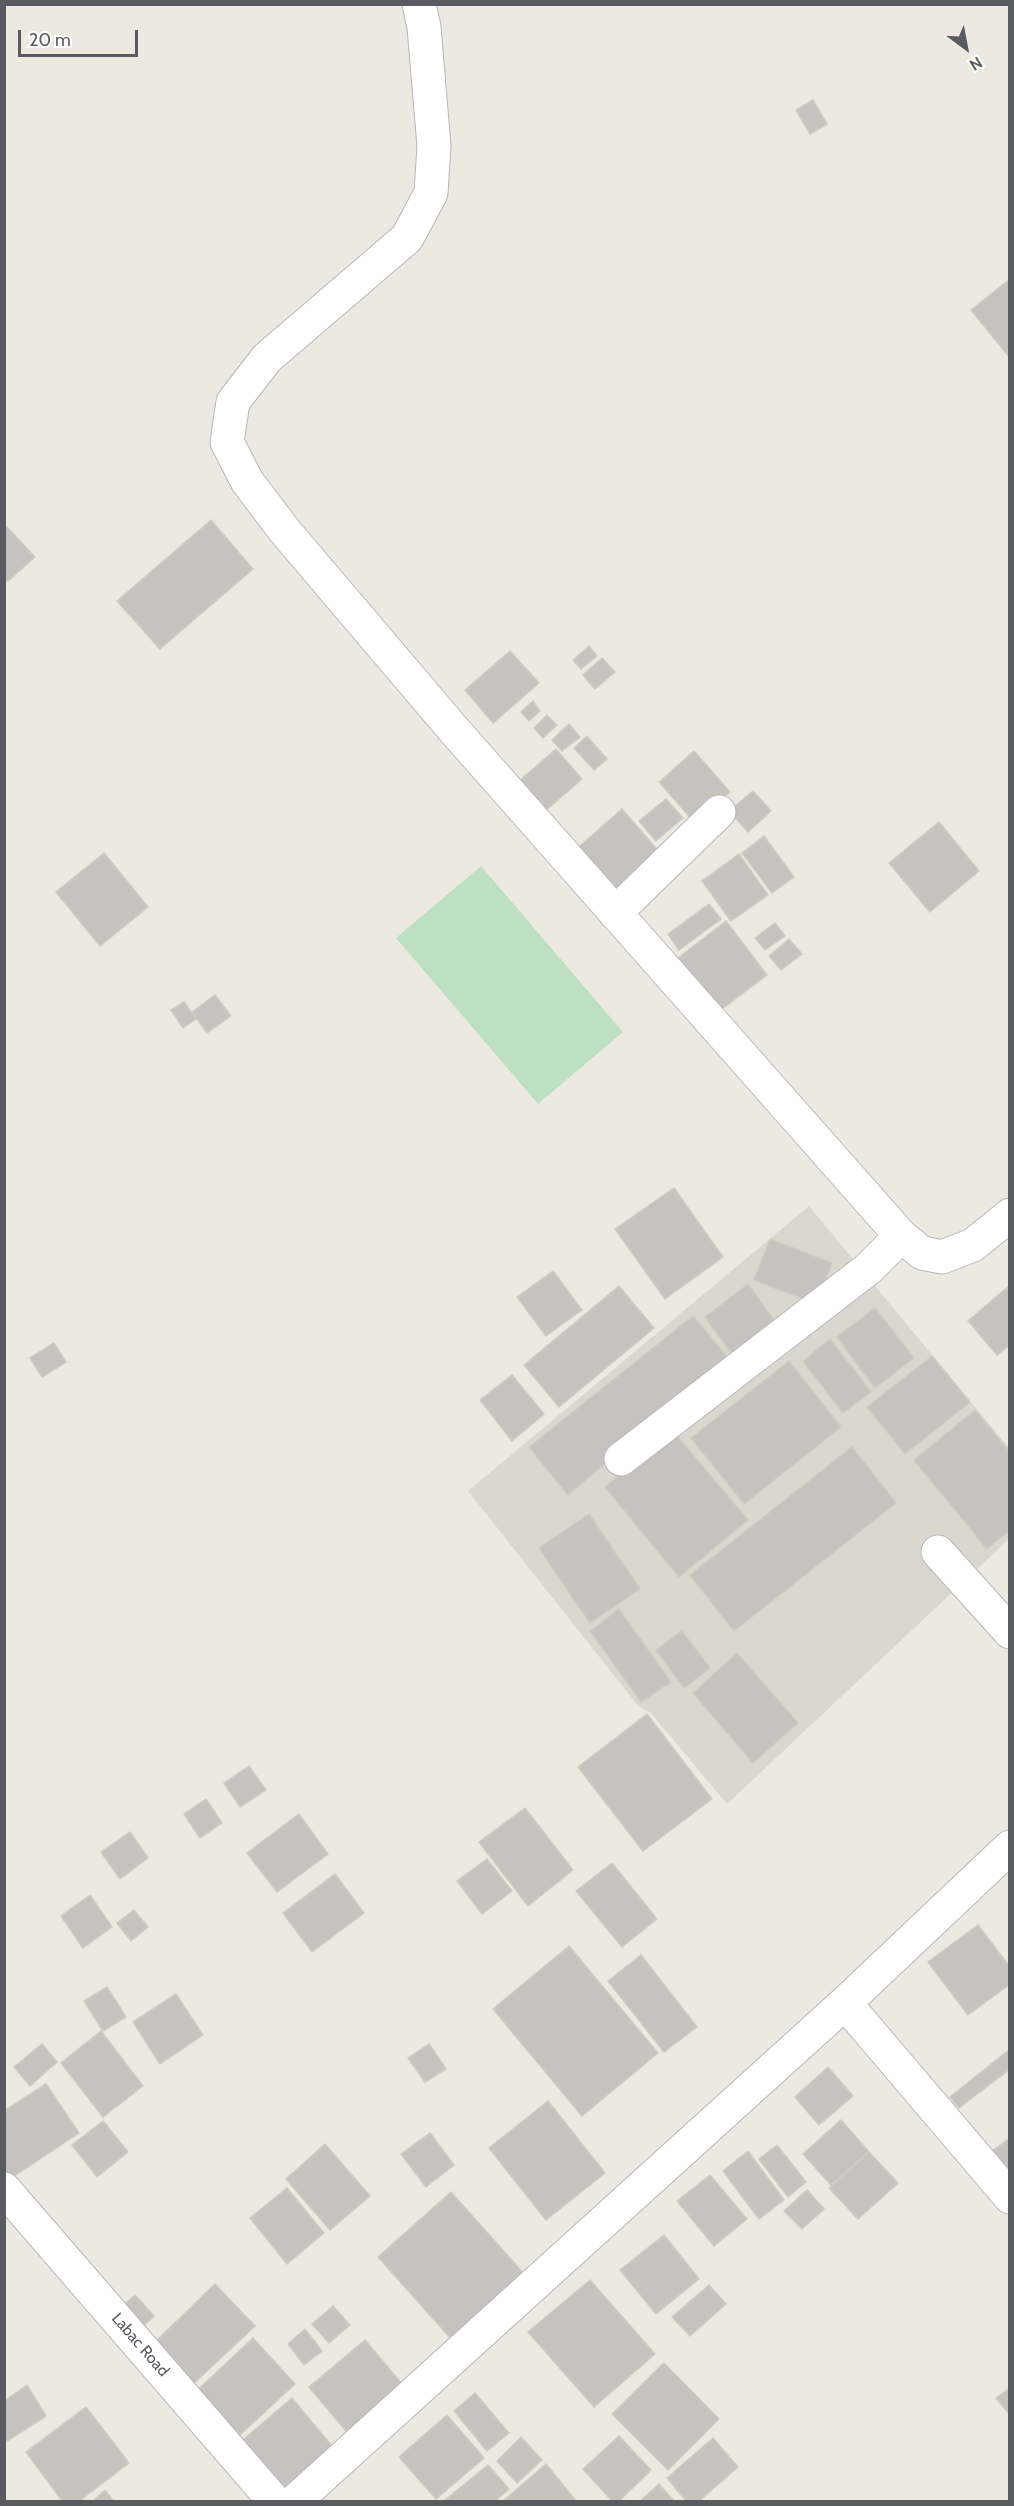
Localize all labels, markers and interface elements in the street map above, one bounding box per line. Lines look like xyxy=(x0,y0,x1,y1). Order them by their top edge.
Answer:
scale bar xyxy=(21,18,141,56)
north arrow xyxy=(936,18,996,78)
text: 20 m xyxy=(29,29,71,51)
text: N xyxy=(966,53,986,75)
street label: Labac Road xyxy=(107,2309,173,2381)

